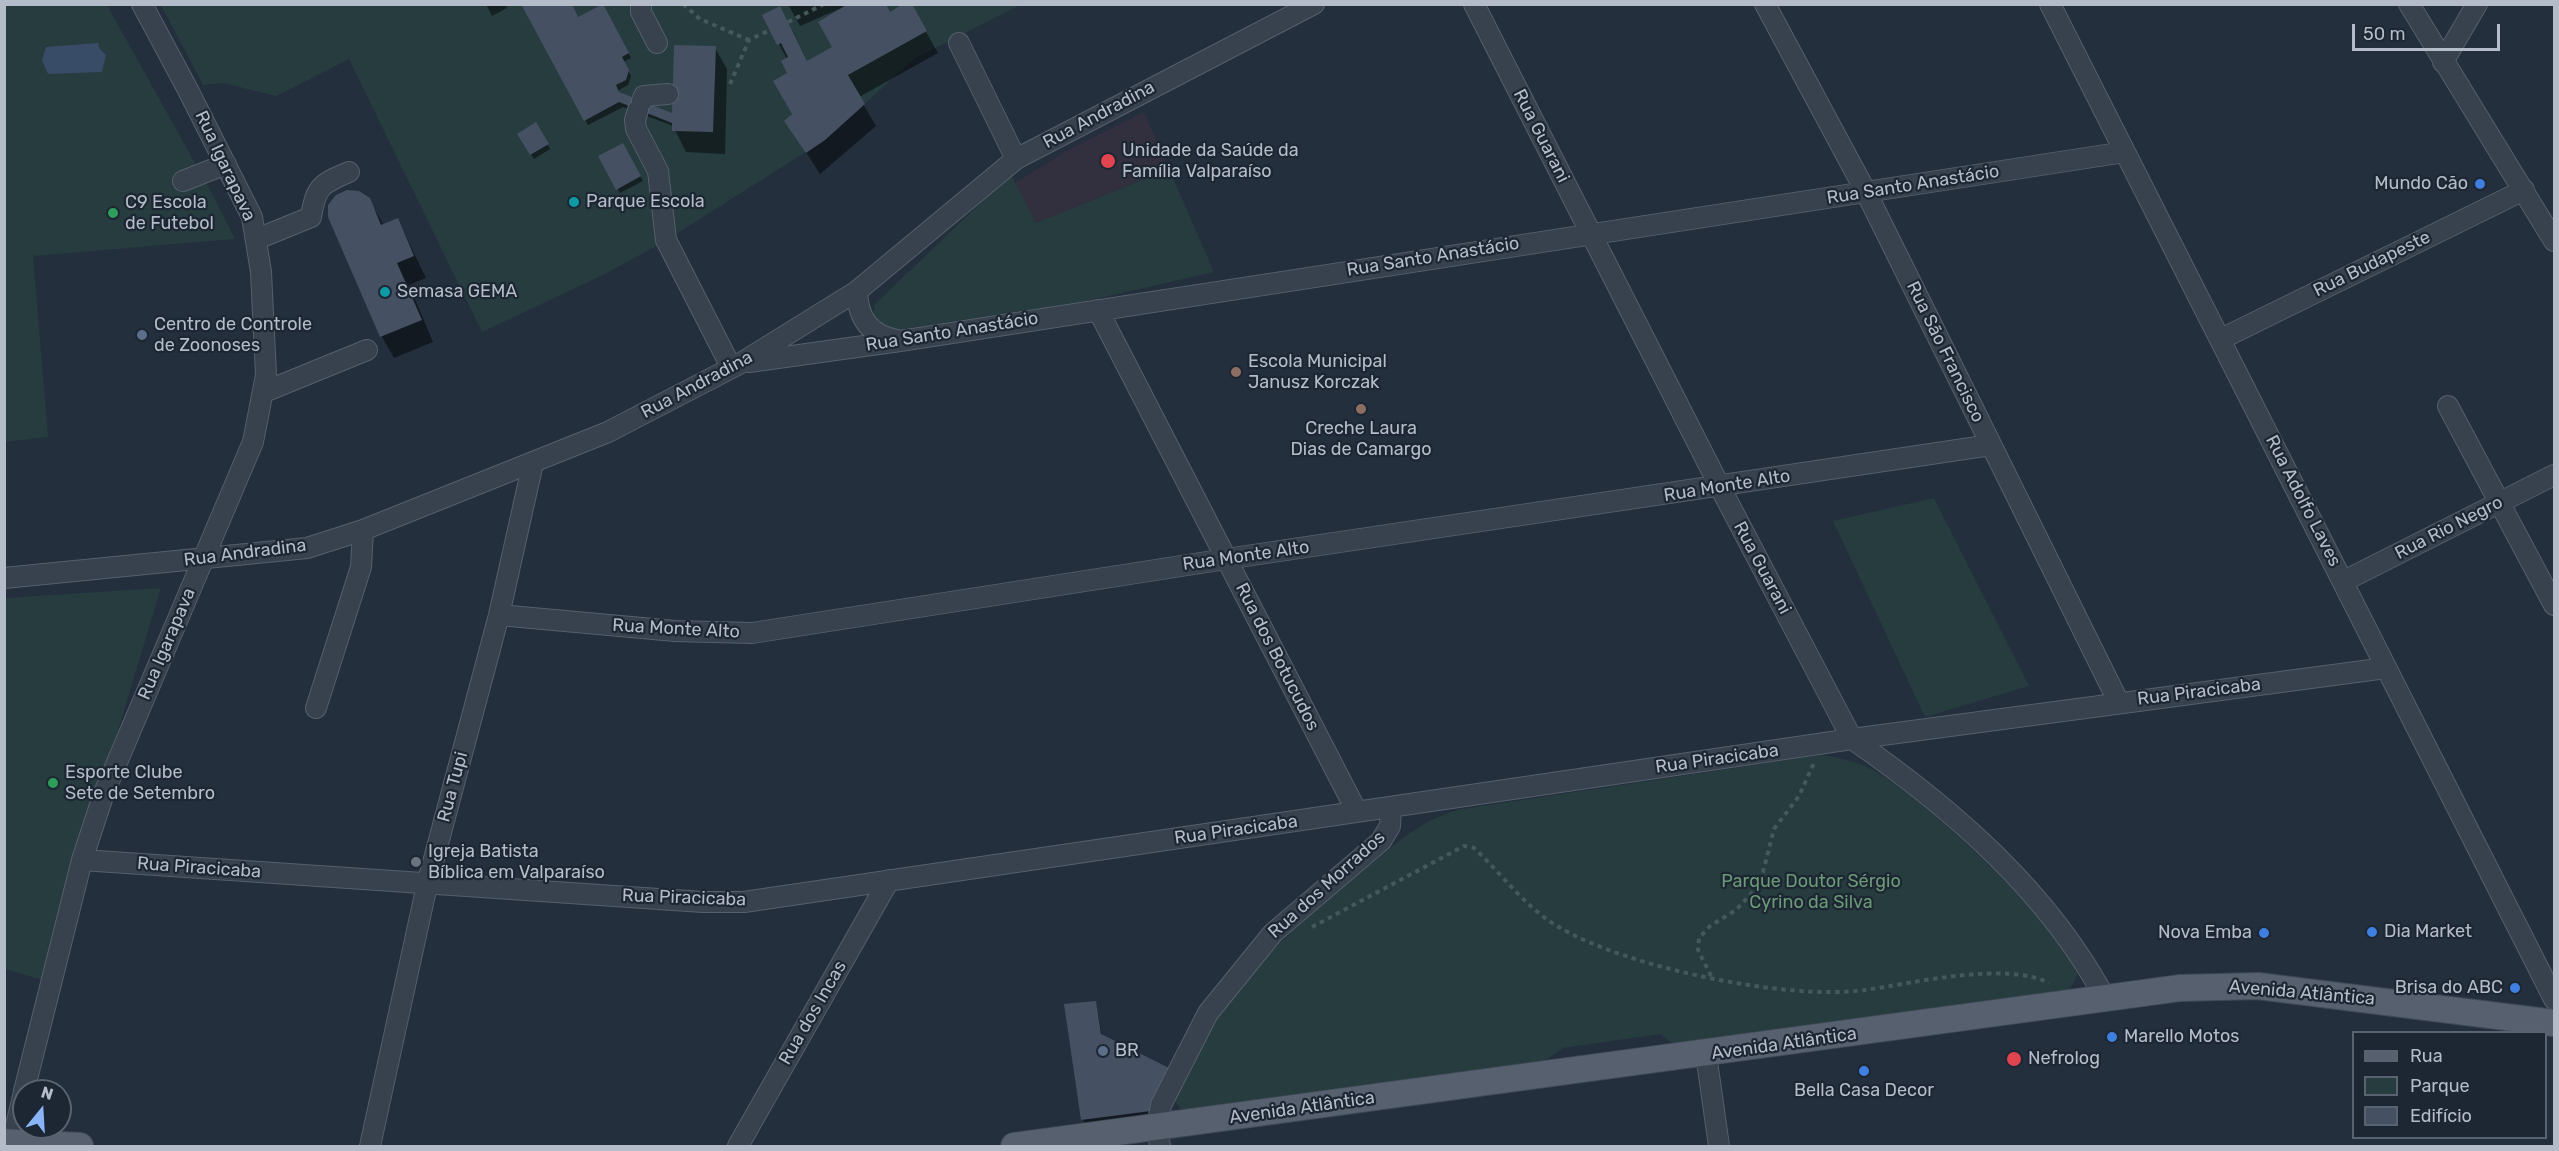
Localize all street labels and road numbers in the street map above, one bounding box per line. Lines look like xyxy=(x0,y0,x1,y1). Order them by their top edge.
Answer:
street label: Rua Andradina xyxy=(1040,77,1158,153)
street label: Rua Guarani xyxy=(1508,86,1574,186)
street label: Rua Igarapava xyxy=(190,107,260,225)
street label: Rua Santo Anastácio xyxy=(1825,161,2001,209)
street label: Rua Budapeste xyxy=(2310,226,2434,302)
street label: Rua Santo Anastácio xyxy=(1345,233,1521,281)
street label: Rua São Francisco xyxy=(1901,278,1989,426)
street label: Rua Santo Anastácio xyxy=(864,308,1040,356)
street label: Rua Andradina xyxy=(638,347,756,423)
street label: Rua Adolfo Laves xyxy=(2261,432,2345,570)
street label: Rua Monte Alto xyxy=(1662,465,1792,507)
street label: Rua Rio Negro xyxy=(2391,492,2507,564)
street label: Rua Guarani xyxy=(1729,518,1795,618)
street label: Rua Andradina xyxy=(183,535,307,571)
street label: Rua Monte Alto xyxy=(1181,536,1311,576)
street label: Rua dos Botucudos xyxy=(1230,580,1324,734)
street label: Rua Igarapava xyxy=(134,585,200,703)
street label: Rua Monte Alto xyxy=(612,615,740,643)
street label: Rua Piracicaba xyxy=(2136,674,2262,710)
street label: Rua Piracicaba xyxy=(1654,740,1780,778)
street label: Rua Tupi xyxy=(433,749,473,825)
street label: Rua Piracicaba xyxy=(1173,811,1299,849)
street label: Rua dos Morrados xyxy=(1264,827,1390,943)
street label: Rua Piracicaba xyxy=(136,853,262,883)
street label: Rua Piracicaba xyxy=(621,885,747,911)
street label: Rua dos Incas xyxy=(775,957,851,1069)
street label: Avenida Atlântica xyxy=(2228,976,2376,1010)
street label: Avenida Atlântica xyxy=(1710,1023,1858,1065)
street label: Avenida Atlântica xyxy=(1228,1087,1376,1129)

